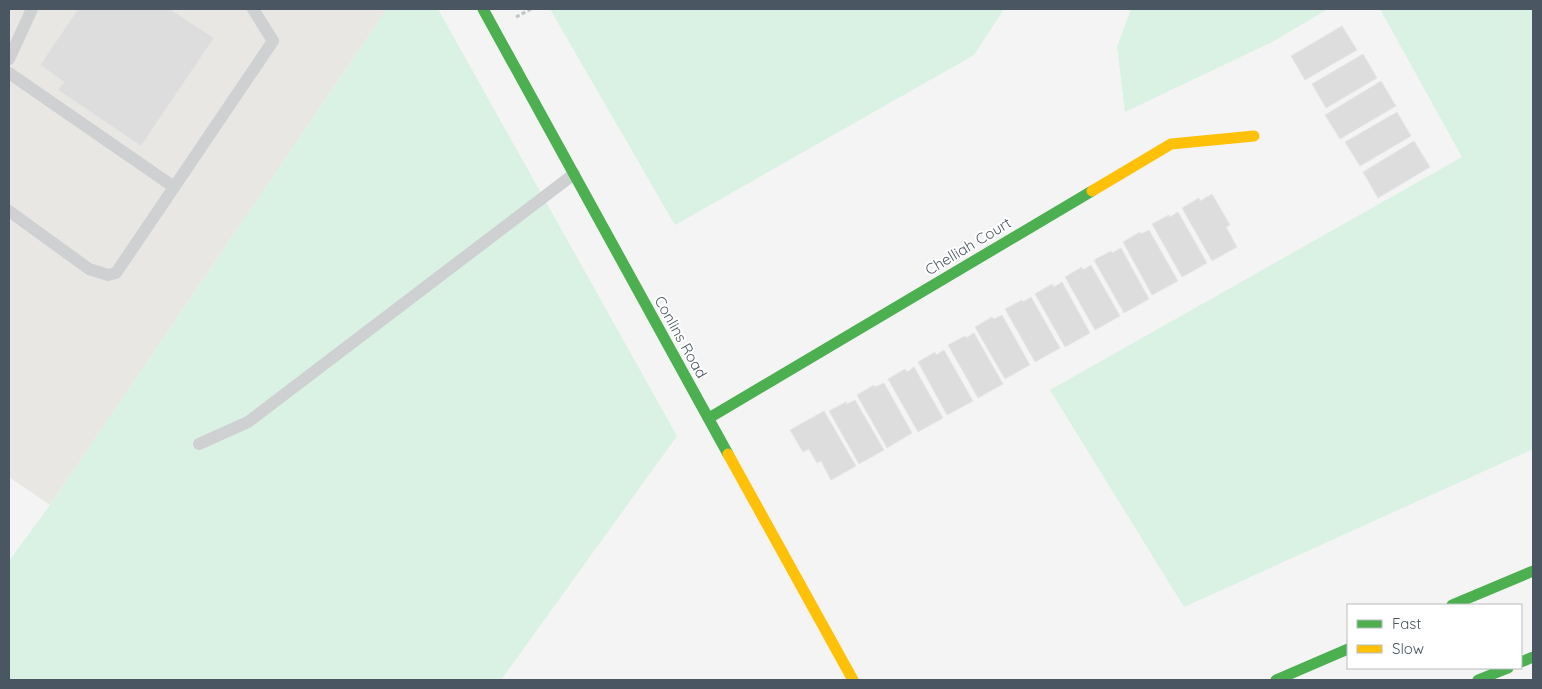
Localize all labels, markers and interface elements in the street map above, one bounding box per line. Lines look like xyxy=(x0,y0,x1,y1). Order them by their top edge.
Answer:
street label: Chelliah Court xyxy=(922,213,1014,279)
street label: Conlins Road xyxy=(651,293,711,381)
legend xyxy=(1347,604,1522,669)
text: Fast xyxy=(1392,614,1421,633)
text: Slow xyxy=(1392,639,1424,658)

